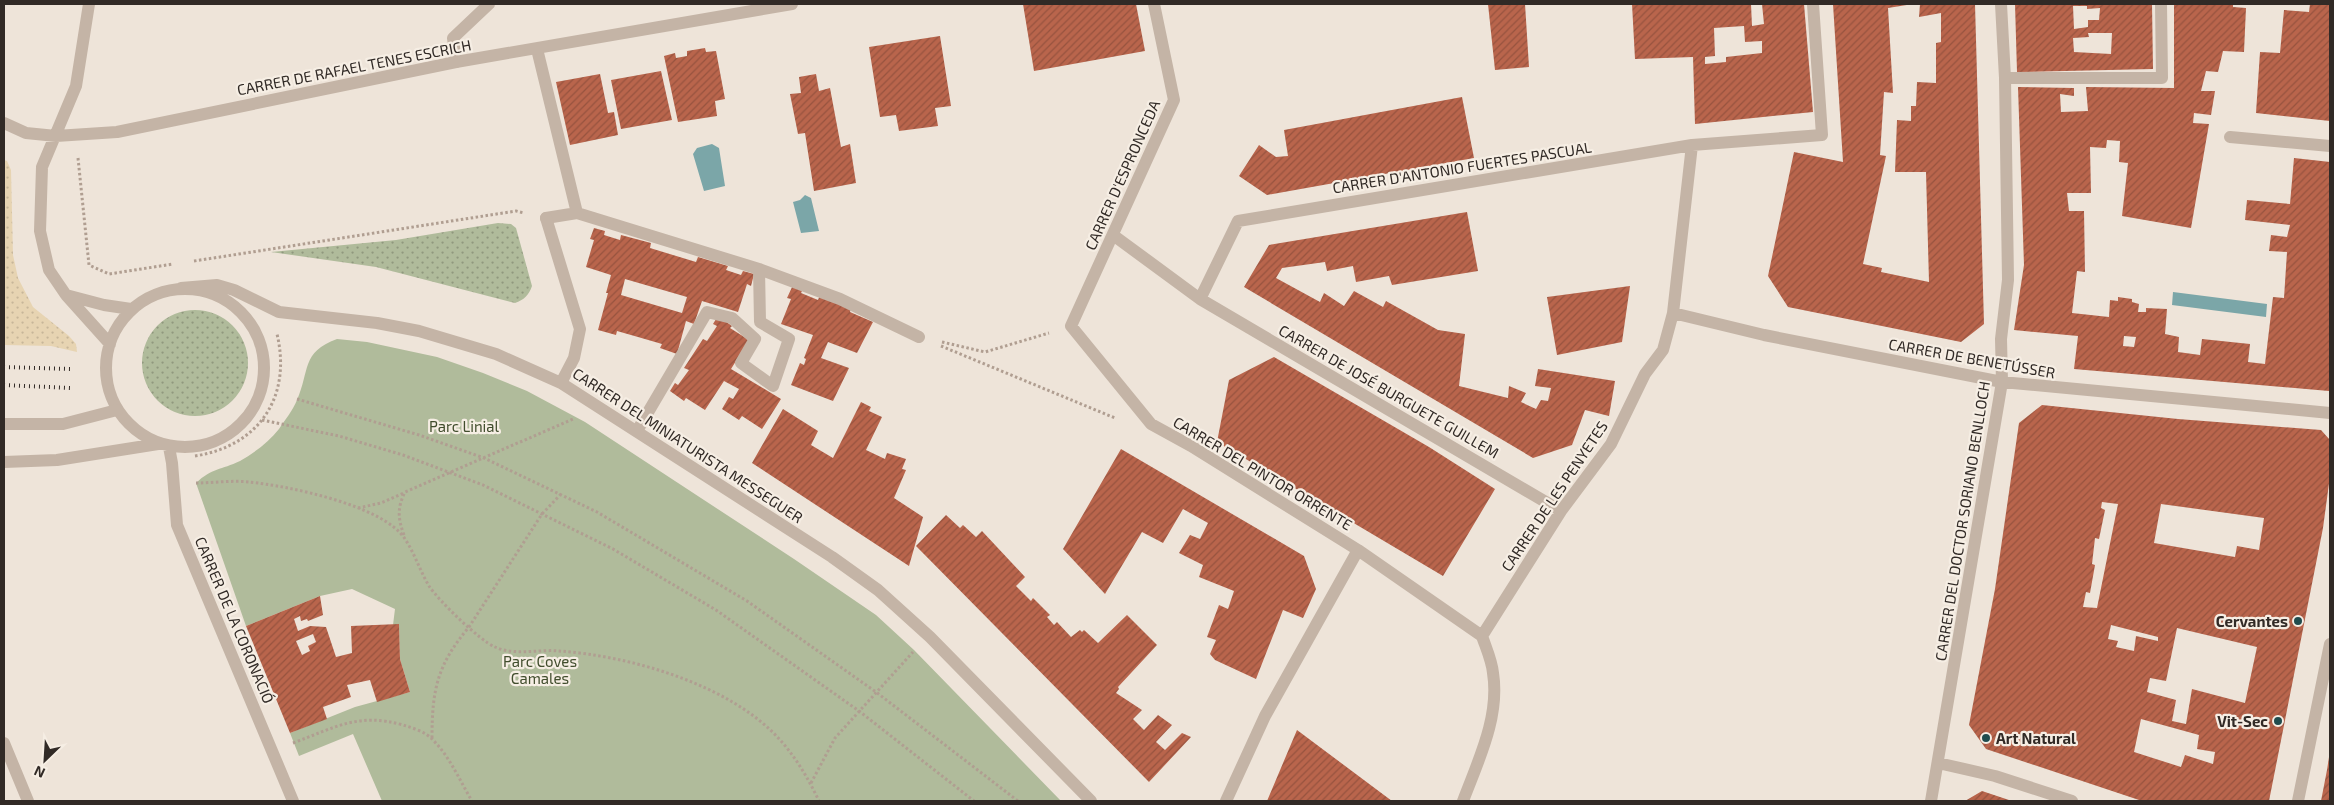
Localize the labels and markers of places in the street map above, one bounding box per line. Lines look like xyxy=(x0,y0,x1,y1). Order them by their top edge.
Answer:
place label: Cervantes xyxy=(2216,612,2288,630)
marker: Cervantes xyxy=(2292,615,2304,627)
place label: Vit-Sec xyxy=(2217,712,2268,730)
marker: Vit-Sec xyxy=(2272,715,2284,727)
place label: Art Natural xyxy=(1996,729,2076,747)
marker: Art Natural xyxy=(1980,732,1992,744)

